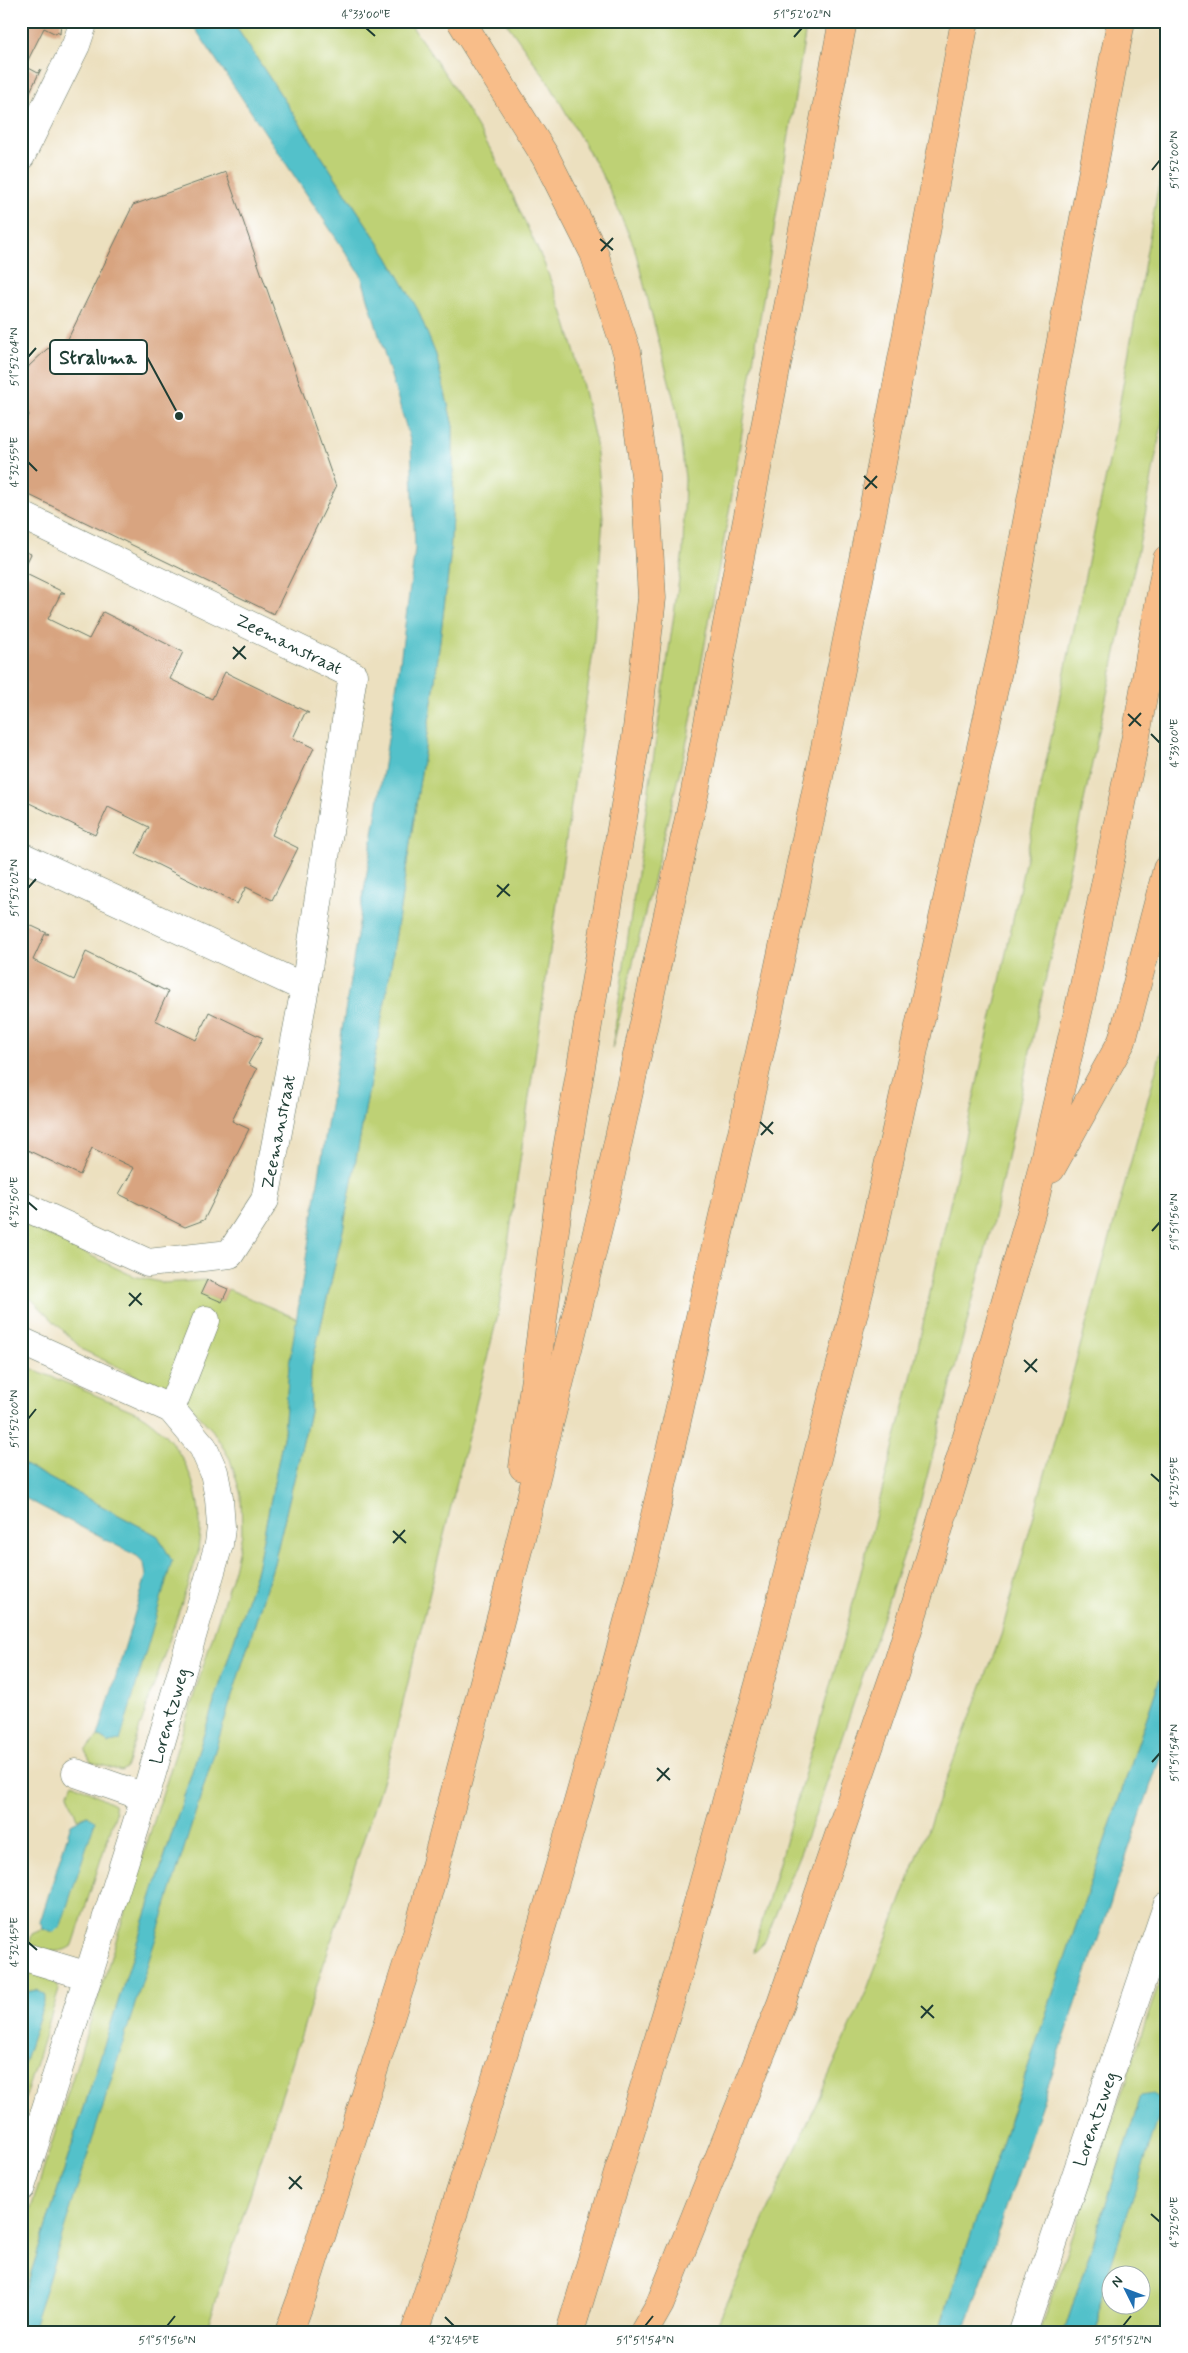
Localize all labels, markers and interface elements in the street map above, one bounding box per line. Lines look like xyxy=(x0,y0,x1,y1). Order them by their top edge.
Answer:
text: 4°33'00"E xyxy=(341,7,391,23)
text: 51°52'02"N xyxy=(773,7,831,23)
text: 51°52'00"N xyxy=(1167,131,1183,189)
text: 51°52'04"N xyxy=(7,328,23,386)
callout: Straluma xyxy=(50,340,147,374)
text: Straluma xyxy=(59,346,137,371)
text: 4°32'55"E xyxy=(7,437,23,487)
street label: Zeemanstraat xyxy=(231,609,346,681)
text: 4°33'00"E xyxy=(1167,718,1183,768)
text: 51°52'02"N xyxy=(7,859,23,917)
street label: Zeemanstraat xyxy=(256,1073,302,1191)
text: 4°32'50"E xyxy=(7,1177,23,1227)
text: 51°51'56"N xyxy=(1167,1193,1183,1251)
text: 51°52'00"N xyxy=(7,1390,23,1448)
text: 4°32'55"E xyxy=(1167,1457,1183,1507)
street label: Lorentzweg xyxy=(145,1665,195,1767)
text: 51°51'54"N xyxy=(1167,1724,1183,1782)
text: 4°32'45"E xyxy=(7,1917,23,1967)
street label: Lorentzweg xyxy=(1068,2069,1123,2170)
text: 4°32'50"E xyxy=(1167,2197,1183,2247)
north arrow xyxy=(1100,2266,1150,2316)
text: N xyxy=(1107,2272,1127,2291)
text: 51°51'56"N xyxy=(138,2333,196,2349)
text: 4°32'45"E xyxy=(429,2333,479,2349)
text: 51°51'54"N xyxy=(616,2333,674,2349)
text: 51°51'52"N xyxy=(1094,2333,1152,2349)

